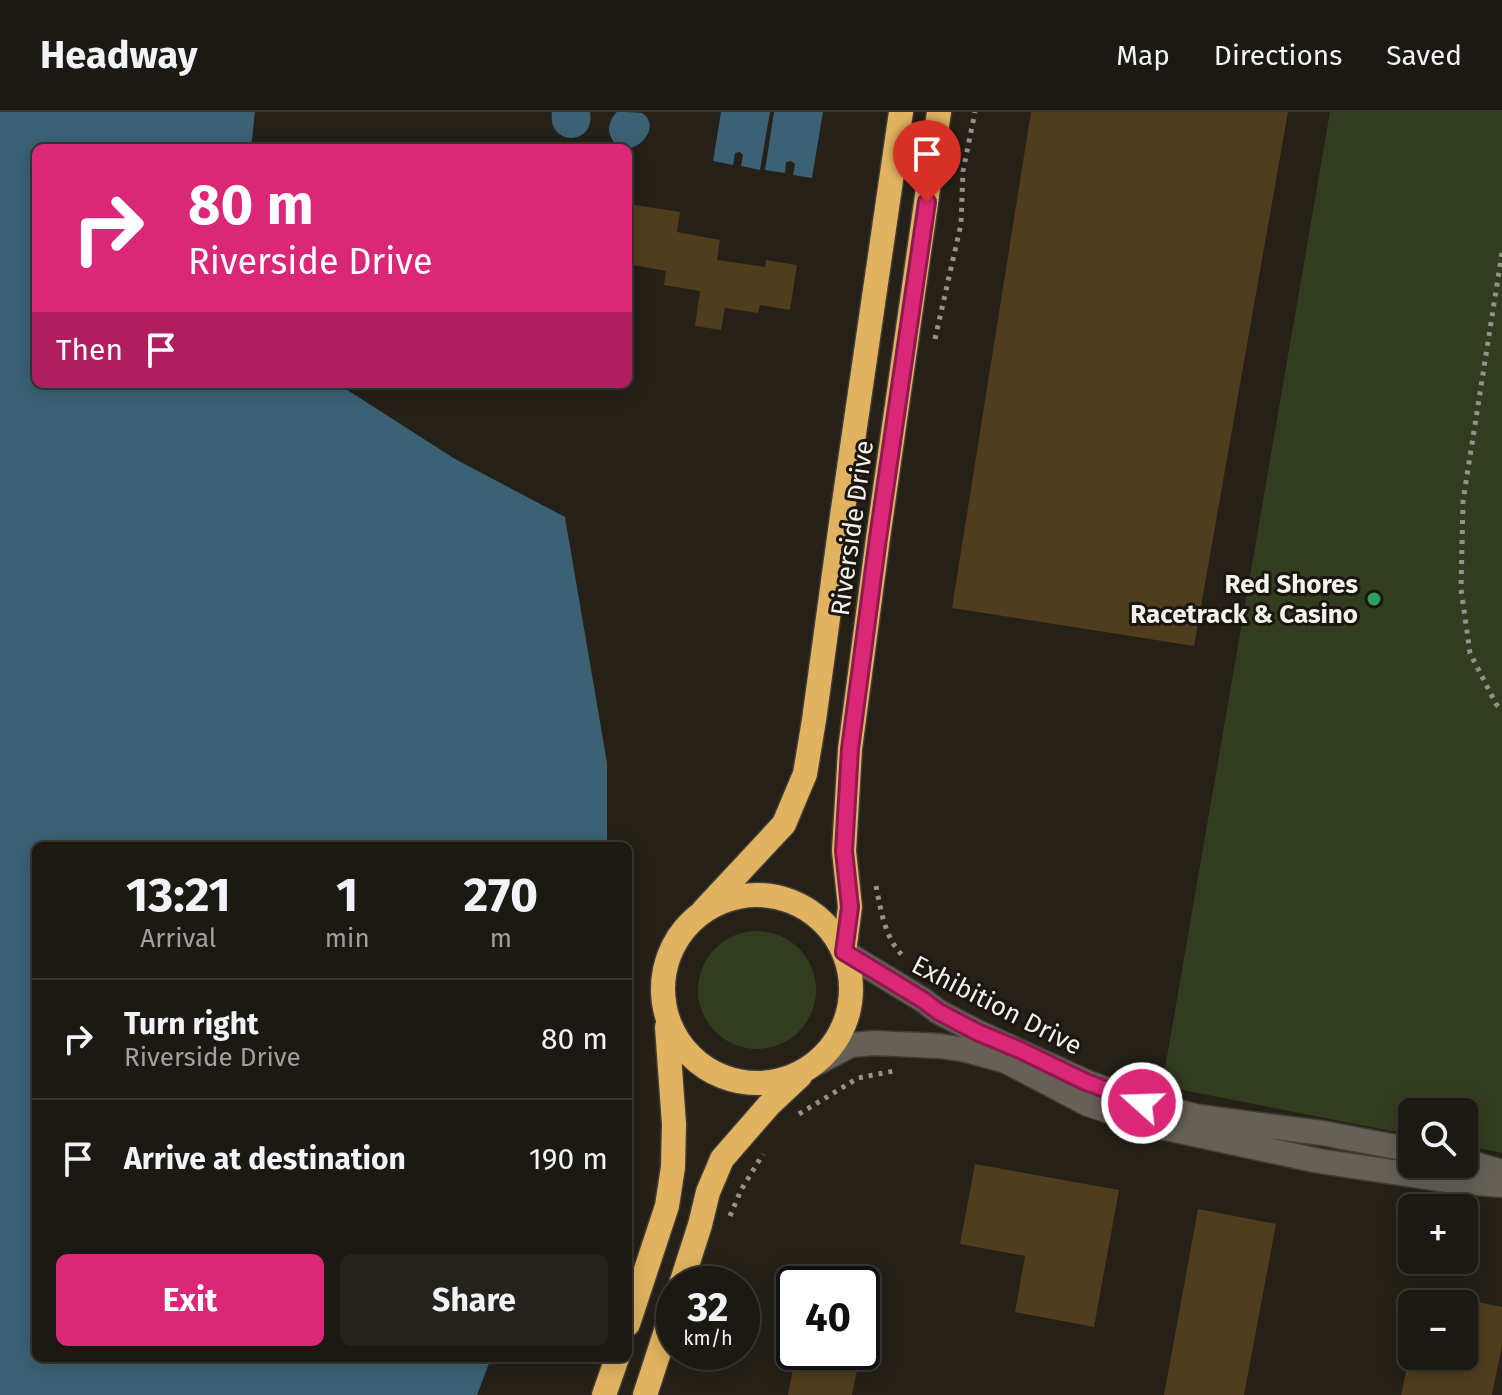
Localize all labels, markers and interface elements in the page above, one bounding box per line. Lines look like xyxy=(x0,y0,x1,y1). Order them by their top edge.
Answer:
text: Headway xyxy=(40,32,197,78)
text: Map xyxy=(1116,39,1170,72)
text: Directions xyxy=(1214,39,1342,72)
text: Saved xyxy=(1386,39,1462,72)
pin xyxy=(893,120,961,202)
icon: arrive xyxy=(905,132,949,176)
text: 80 m xyxy=(188,172,314,239)
icon: right xyxy=(56,176,160,280)
text: Riverside Drive xyxy=(188,240,433,284)
icon: arrive xyxy=(139,328,183,372)
text: Then xyxy=(56,332,123,368)
street label: Riverside Drive xyxy=(825,438,880,618)
place label: Red Shores Racetrack & Casino xyxy=(1130,569,1358,630)
marker: Red Shores Racetrack & Casino xyxy=(1365,590,1383,608)
text: 13:21 xyxy=(126,866,231,924)
text: 1 xyxy=(336,866,358,924)
text: 270 xyxy=(464,866,538,924)
text: Arrival xyxy=(140,923,216,954)
text: min xyxy=(325,923,370,954)
text: m xyxy=(490,923,512,954)
street label: Exhibition Drive xyxy=(906,949,1087,1062)
text: Turn right xyxy=(124,1006,259,1042)
icon: right xyxy=(56,1017,100,1061)
text: 80 m xyxy=(541,1021,608,1057)
text: Riverside Drive xyxy=(124,1042,301,1073)
position arrow xyxy=(1100,1061,1184,1145)
map controls xyxy=(1398,1098,1478,1370)
button: search xyxy=(1398,1098,1478,1178)
icon: arrive xyxy=(56,1137,100,1181)
text: Arrive at destination xyxy=(124,1141,406,1177)
text: 190 m xyxy=(529,1141,608,1177)
button: + xyxy=(1398,1194,1478,1274)
button: Exit xyxy=(56,1254,324,1346)
button: Share xyxy=(340,1254,608,1346)
speed limit sign: 40 xyxy=(776,1266,880,1370)
text: 32 xyxy=(687,1284,729,1332)
button: − xyxy=(1398,1290,1478,1370)
text: km/h xyxy=(683,1326,733,1350)

